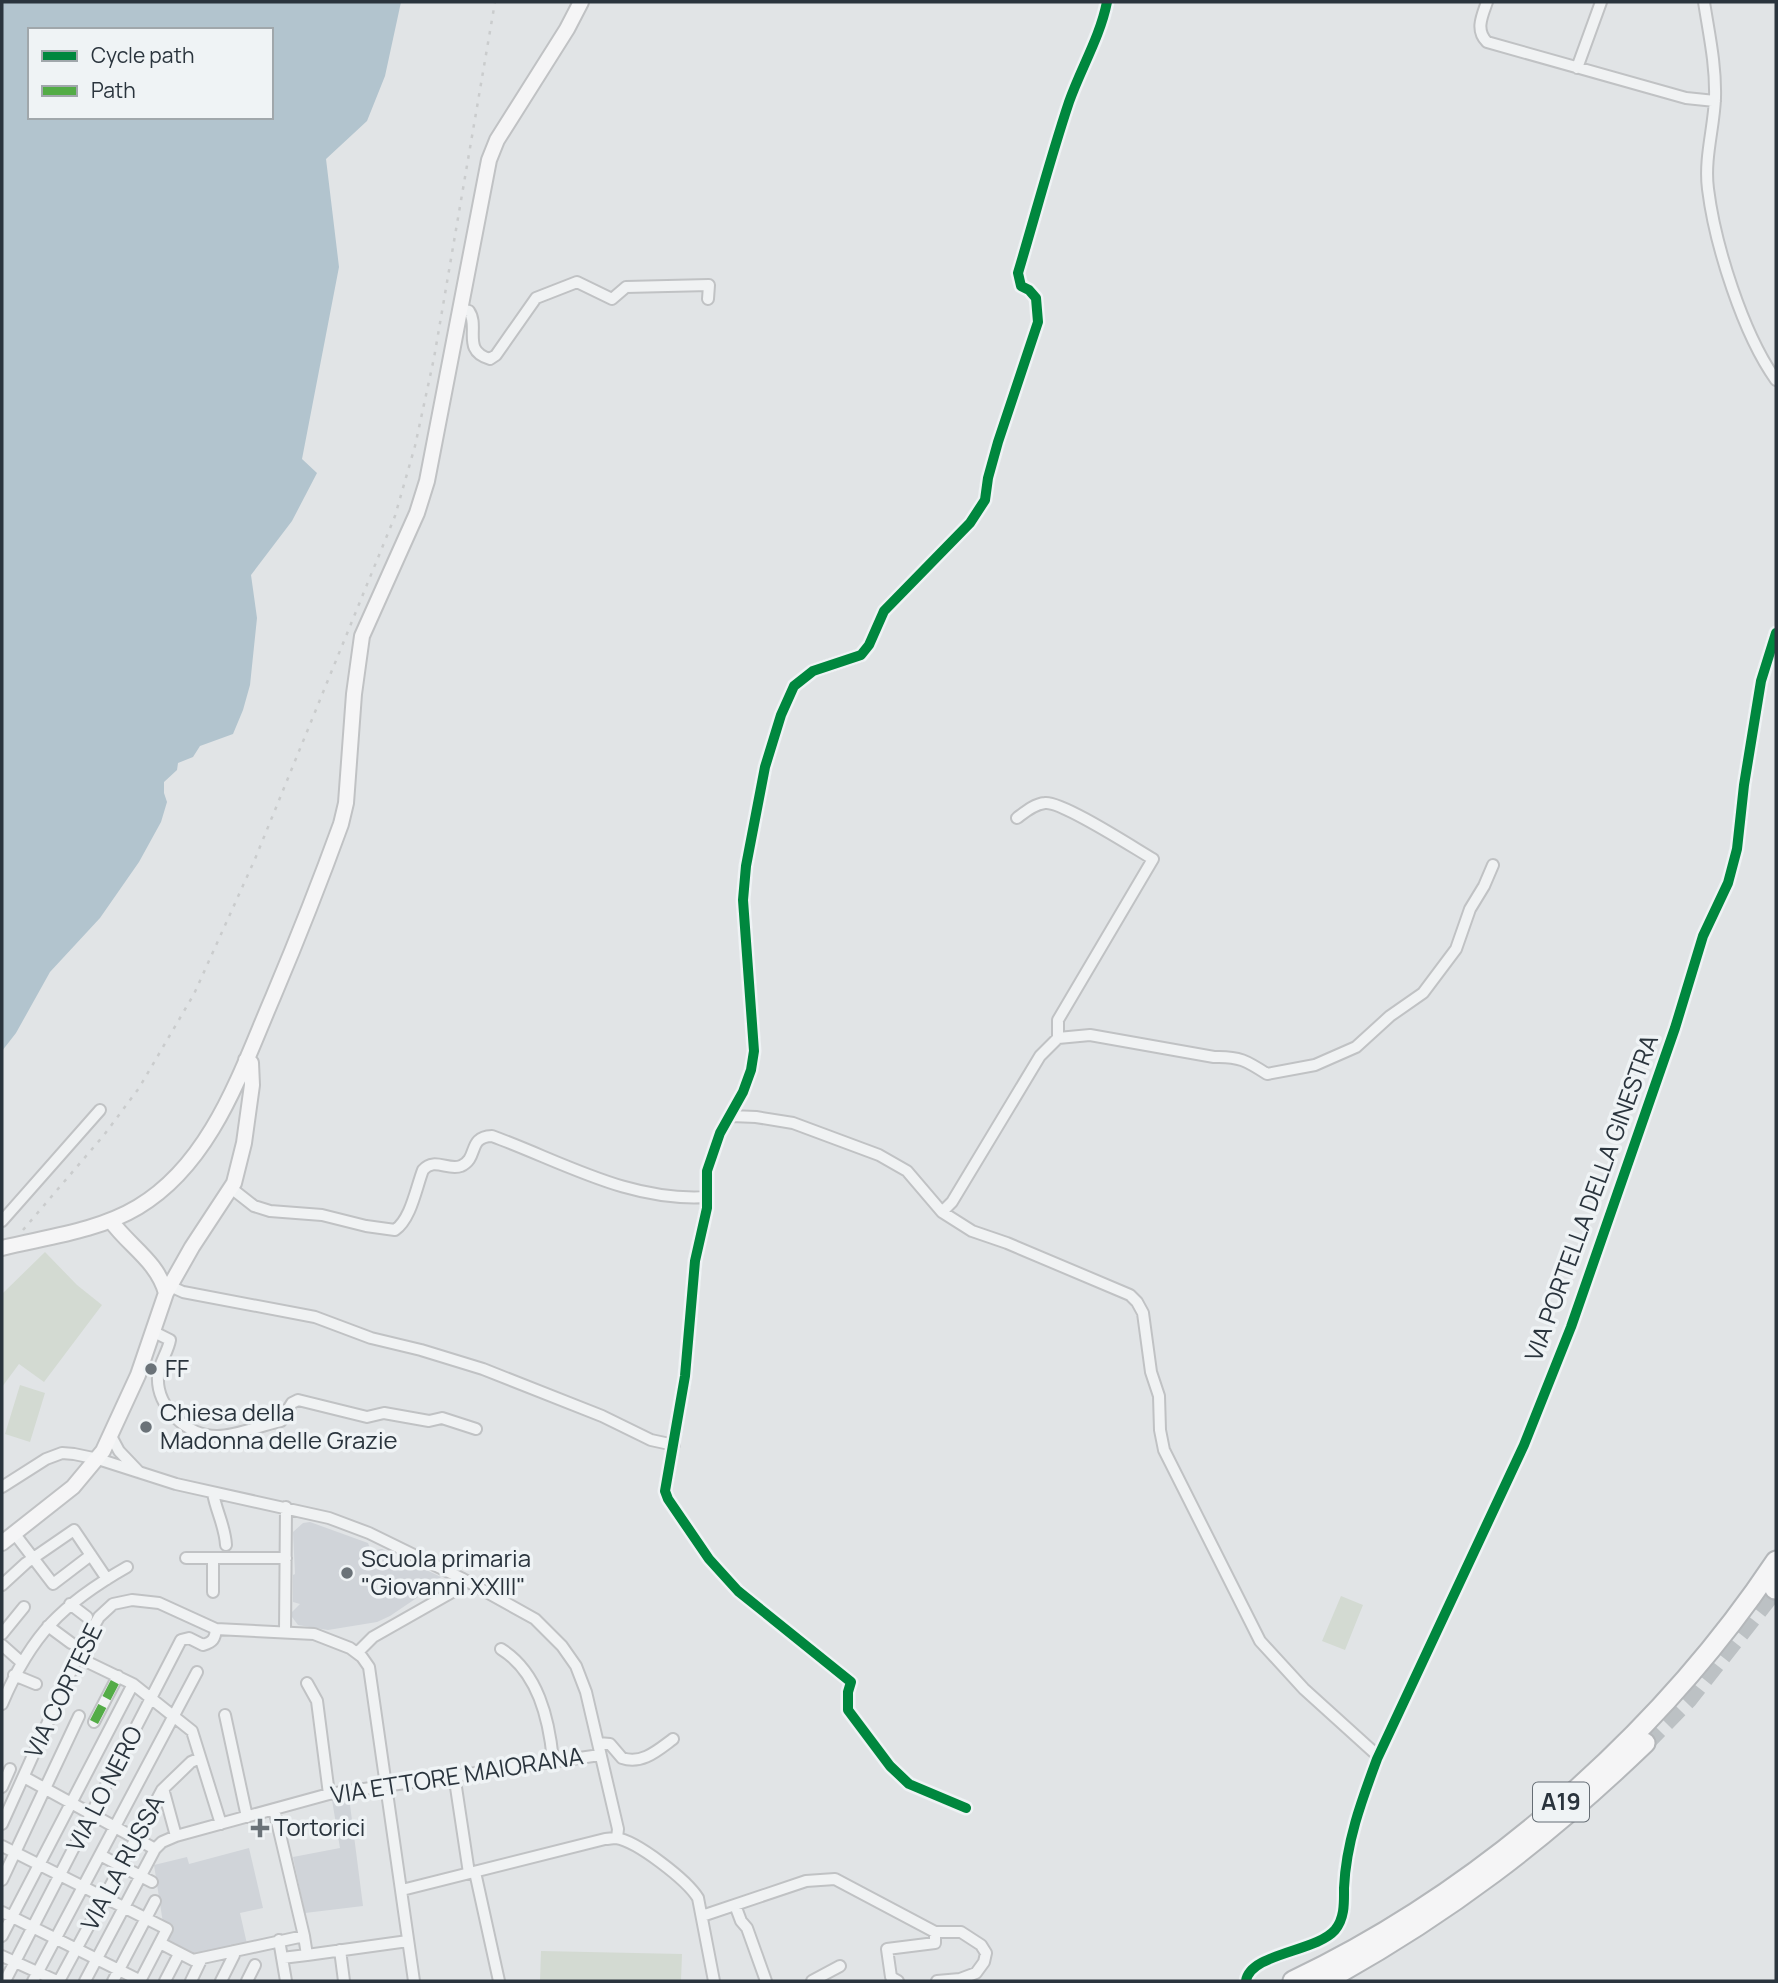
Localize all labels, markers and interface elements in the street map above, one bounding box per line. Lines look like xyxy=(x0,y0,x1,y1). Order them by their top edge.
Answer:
legend xyxy=(28,28,273,119)
text: Cycle path xyxy=(91,41,194,69)
text: Path xyxy=(91,76,136,104)
street label: VIA PORTELLA DELLA GINESTRA xyxy=(1516,1030,1665,1365)
place label: FF xyxy=(165,1351,189,1384)
marker: FF xyxy=(143,1361,159,1377)
place label: Chiesa della Madonna delle Grazie xyxy=(160,1395,398,1456)
marker: Chiesa della Madonna delle Grazie xyxy=(138,1419,154,1435)
place label: Scuola primaria "Giovanni XXIII" xyxy=(361,1541,531,1602)
marker: Scuola primaria "Giovanni XXIII" xyxy=(339,1565,355,1581)
street label: VIA CORTESE xyxy=(16,1618,109,1763)
street label: VIA LO NERO xyxy=(58,1720,149,1857)
street label: VIA ETTORE MAIORANA xyxy=(328,1738,585,1811)
road number: A19 xyxy=(1533,1783,1589,1822)
street label: VIA LA RUSSA xyxy=(72,1789,171,1936)
place label: Tortorici xyxy=(274,1810,365,1843)
marker: Tortorici xyxy=(252,1820,268,1836)

